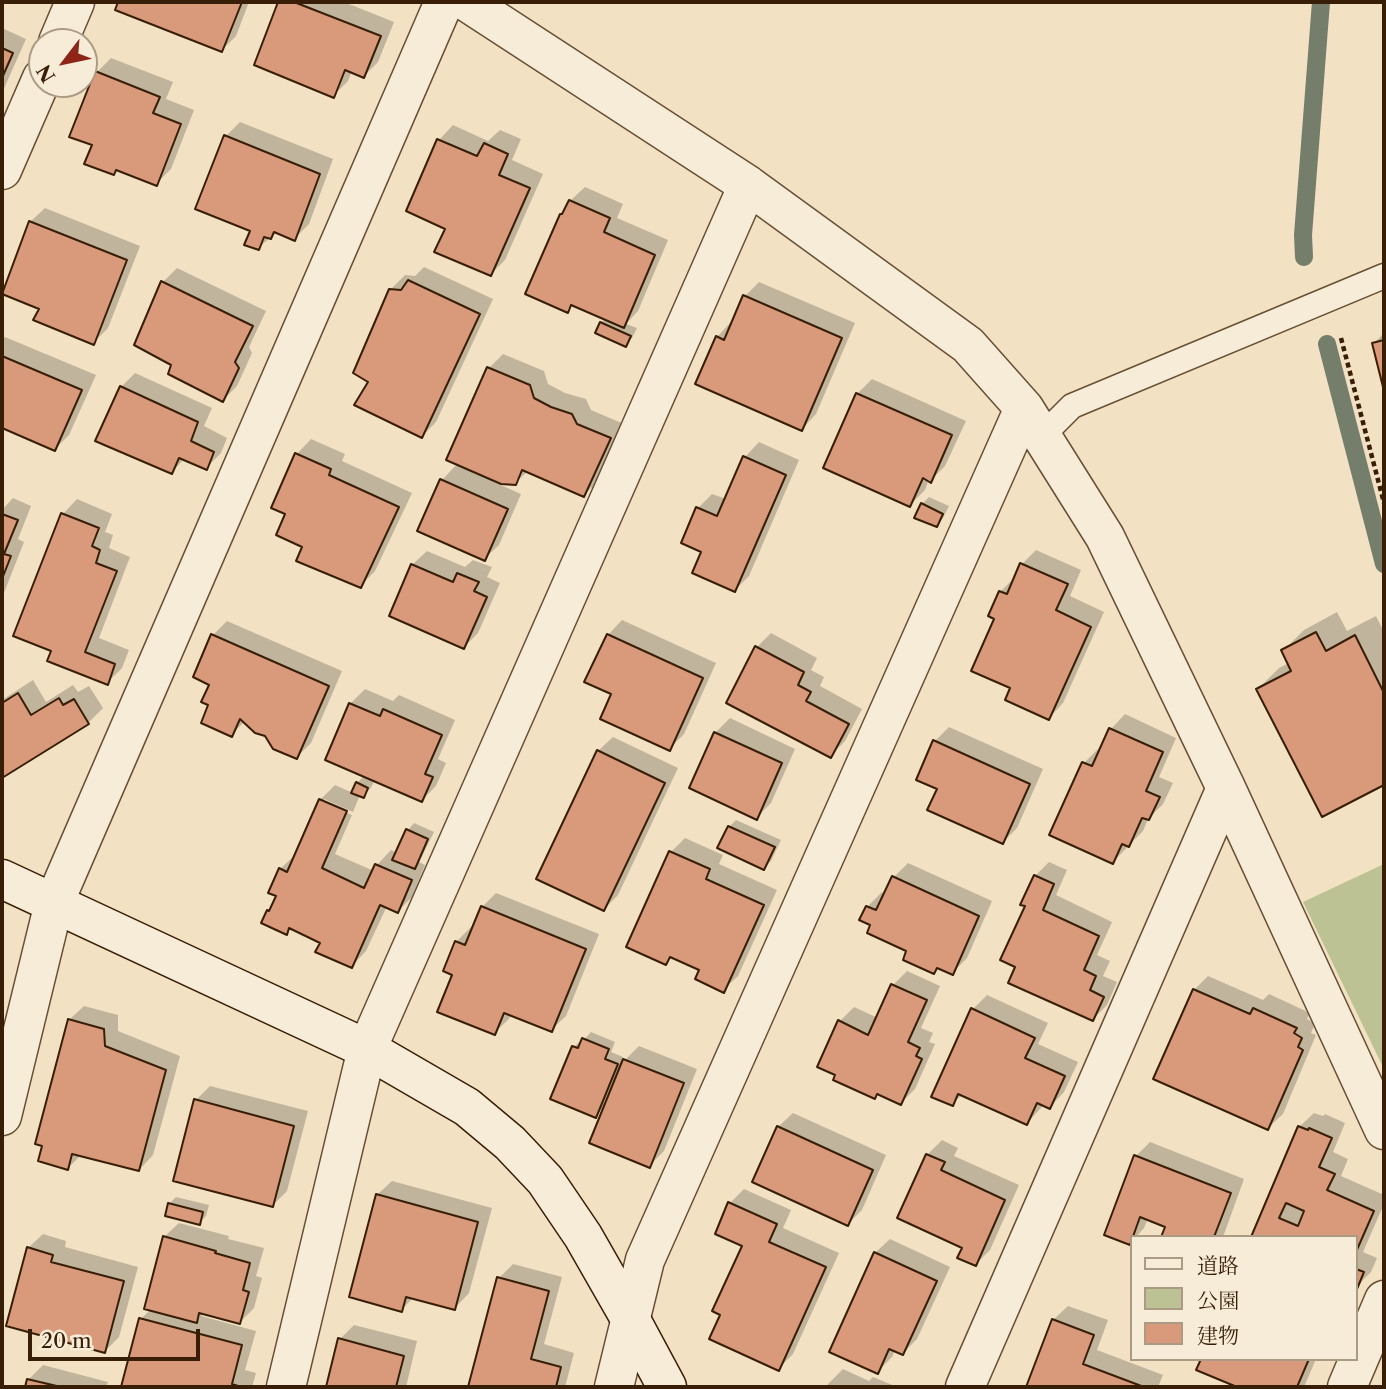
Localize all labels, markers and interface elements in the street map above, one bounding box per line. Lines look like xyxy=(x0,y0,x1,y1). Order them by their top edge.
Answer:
north arrow xyxy=(28,28,98,98)
text: N xyxy=(32,60,61,86)
legend xyxy=(1130,1235,1358,1361)
text: 道路 xyxy=(1197,1253,1239,1278)
text: 公園 xyxy=(1197,1288,1239,1313)
scale bar xyxy=(32,1316,203,1360)
text: 建物 xyxy=(1197,1323,1239,1348)
text: 20 m xyxy=(41,1328,92,1353)

